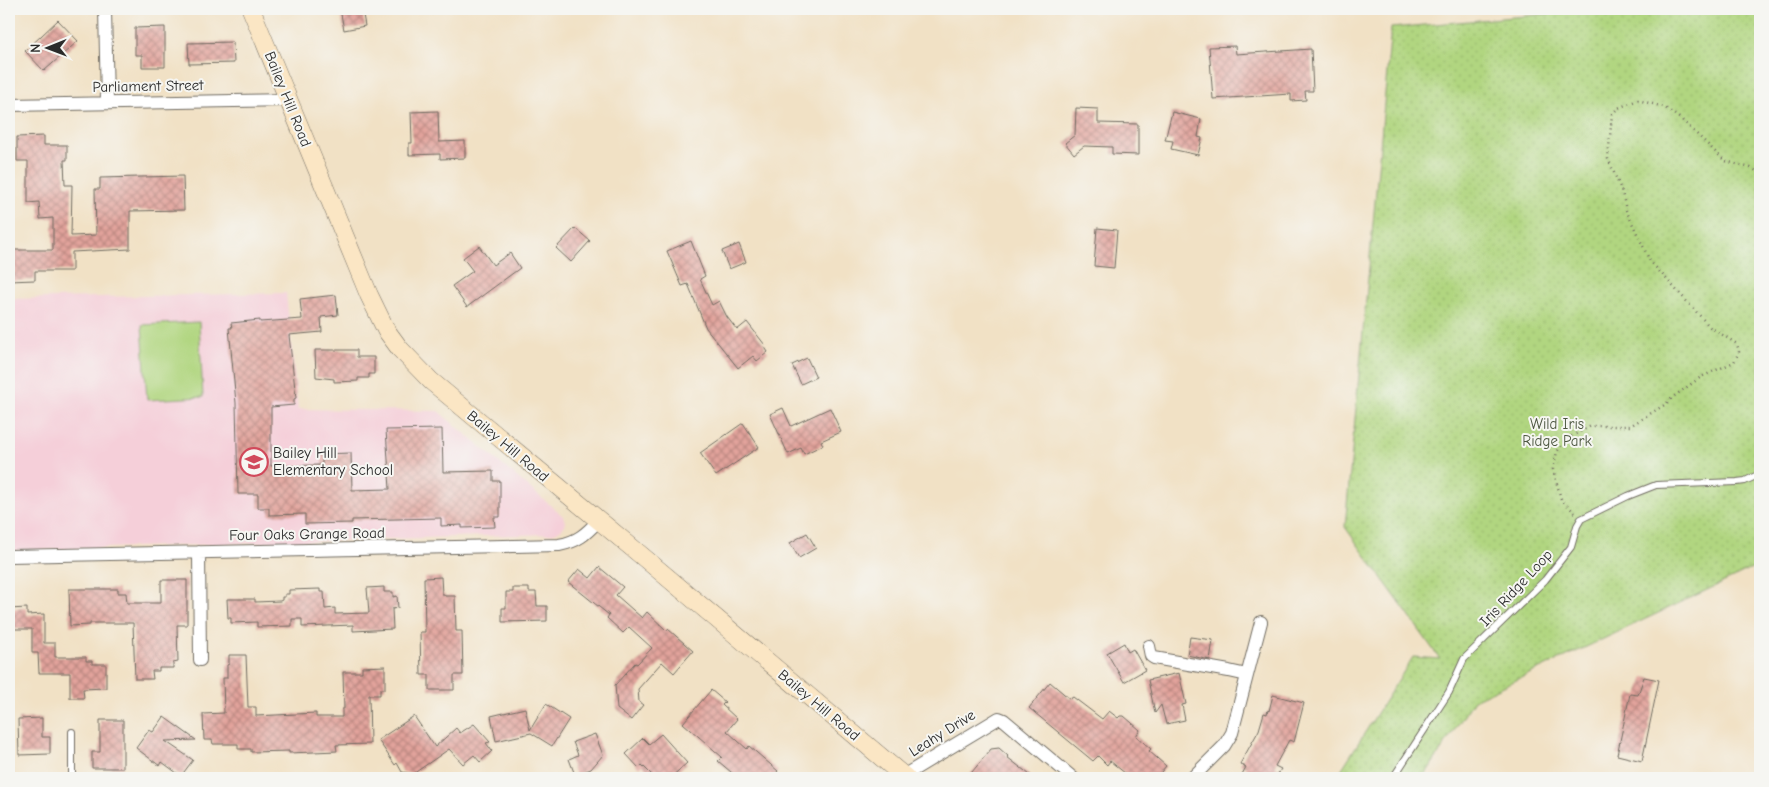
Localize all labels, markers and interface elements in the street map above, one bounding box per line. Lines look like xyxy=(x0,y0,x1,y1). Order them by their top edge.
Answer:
north arrow xyxy=(22,22,72,72)
text: N xyxy=(27,44,44,53)
street label: Bailey Hill Road xyxy=(261,49,315,149)
street label: Parliament Street xyxy=(92,76,204,96)
street label: Bailey Hill Road xyxy=(463,407,553,485)
park label: Wild Iris Ridge Park xyxy=(1522,415,1592,450)
place label: Bailey Hill Elementary School xyxy=(273,444,393,479)
school or university icon: Bailey Hill Elementary School xyxy=(239,447,269,477)
street label: Four Oaks Grange Road xyxy=(229,524,385,544)
street label: Iris Ridge Loop xyxy=(1476,546,1556,630)
street label: Bailey Hill Road xyxy=(774,666,864,744)
street label: Leahy Drive xyxy=(906,705,979,760)

